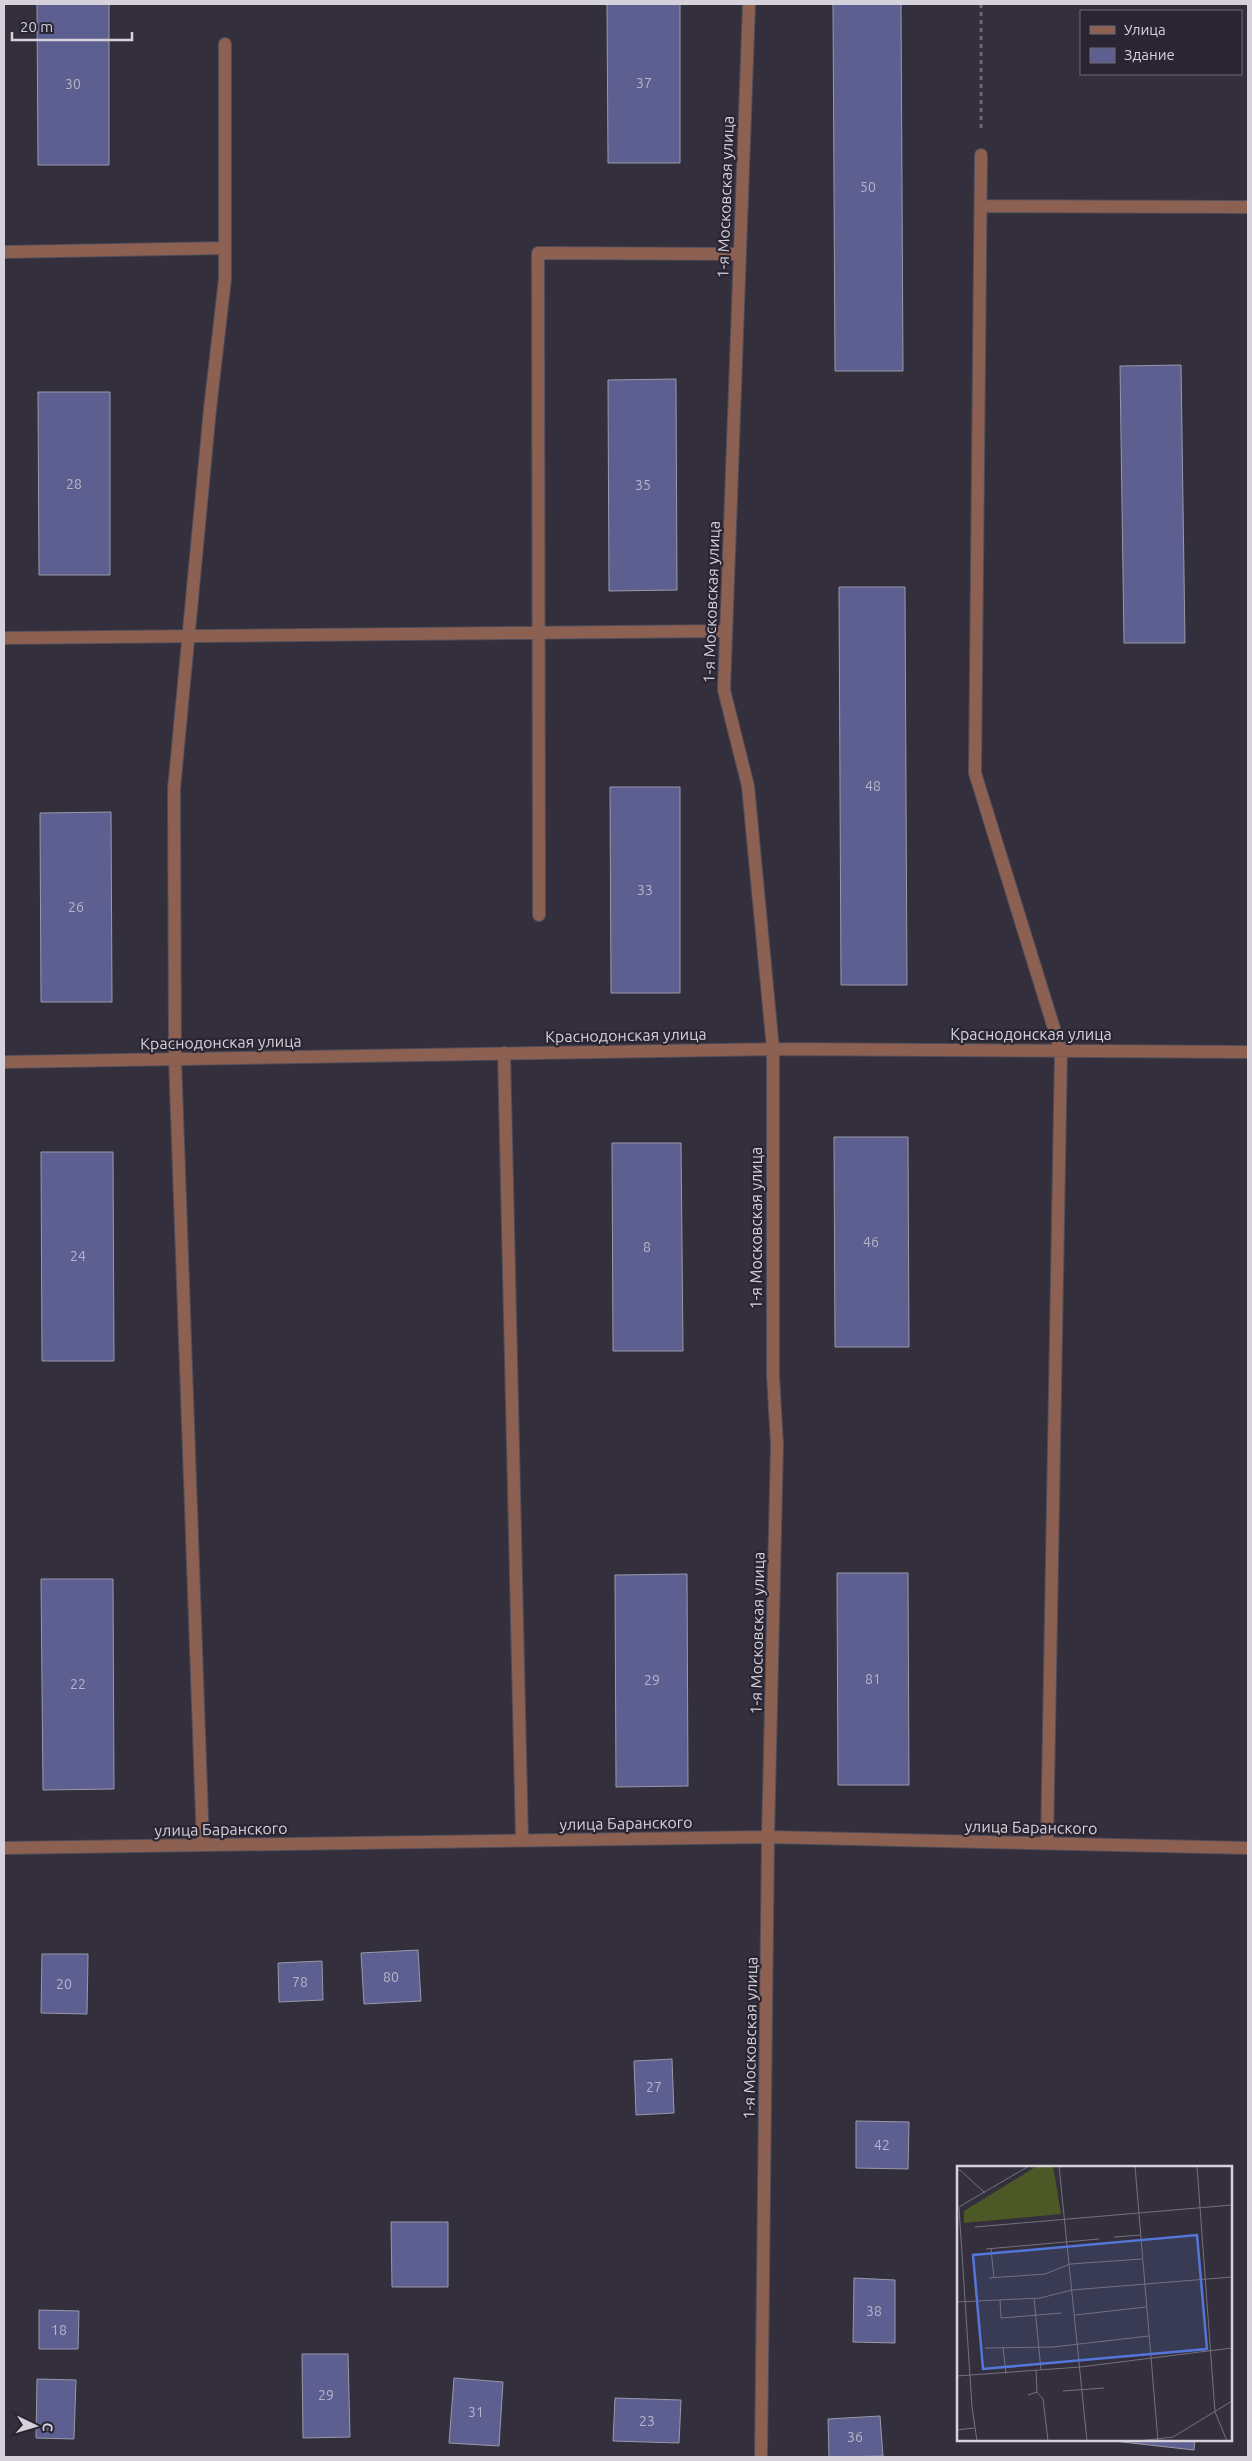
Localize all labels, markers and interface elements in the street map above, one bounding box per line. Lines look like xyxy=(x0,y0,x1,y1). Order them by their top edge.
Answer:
scale bar xyxy=(12,10,132,42)
legend xyxy=(1080,10,1242,75)
text: 20 m xyxy=(20,18,53,35)
text: Улица xyxy=(1124,21,1166,38)
text: Здание xyxy=(1124,46,1175,63)
house number: 37 xyxy=(636,75,652,91)
house number: 30 xyxy=(65,76,81,92)
street label: 1-я Московская улица xyxy=(713,115,737,279)
house number: 50 xyxy=(860,179,876,195)
house number: 28 xyxy=(66,476,82,492)
house number: 35 xyxy=(635,477,651,493)
street label: 1-я Московская улица xyxy=(699,520,723,684)
house number: 48 xyxy=(865,778,881,794)
house number: 33 xyxy=(637,882,653,898)
house number: 26 xyxy=(68,899,84,915)
street label: Краснодонская улица xyxy=(545,1025,707,1045)
street label: Краснодонская улица xyxy=(950,1025,1112,1043)
street label: Краснодонская улица xyxy=(140,1032,302,1052)
street label: 1-я Московская улица xyxy=(747,1147,765,1309)
house number: 46 xyxy=(863,1234,879,1250)
house number: 8 xyxy=(643,1239,651,1255)
house number: 24 xyxy=(70,1248,86,1264)
street label: 1-я Московская улица xyxy=(747,1551,767,1715)
house number: 81 xyxy=(865,1671,881,1687)
house number: 29 xyxy=(644,1672,660,1688)
house number: 22 xyxy=(70,1676,86,1692)
street label: улица Баранского xyxy=(559,1813,693,1833)
street label: улица Баранского xyxy=(964,1817,1098,1837)
street label: улица Баранского xyxy=(154,1819,288,1839)
street label: 1-я Московская улица xyxy=(740,1956,760,2120)
house number: 80 xyxy=(383,1969,399,1985)
house number: 78 xyxy=(292,1974,308,1990)
house number: 20 xyxy=(56,1976,72,1992)
house number: 27 xyxy=(646,2079,662,2095)
house number: 42 xyxy=(874,2137,890,2153)
inset map xyxy=(957,2166,1232,2441)
house number: 38 xyxy=(866,2303,882,2319)
house number: 18 xyxy=(51,2322,67,2338)
house number: 29 xyxy=(318,2387,334,2403)
north arrow xyxy=(10,2401,60,2451)
house number: 31 xyxy=(468,2404,484,2420)
house number: 23 xyxy=(639,2413,655,2429)
text: С xyxy=(40,2422,56,2432)
house number: 36 xyxy=(847,2429,863,2445)

